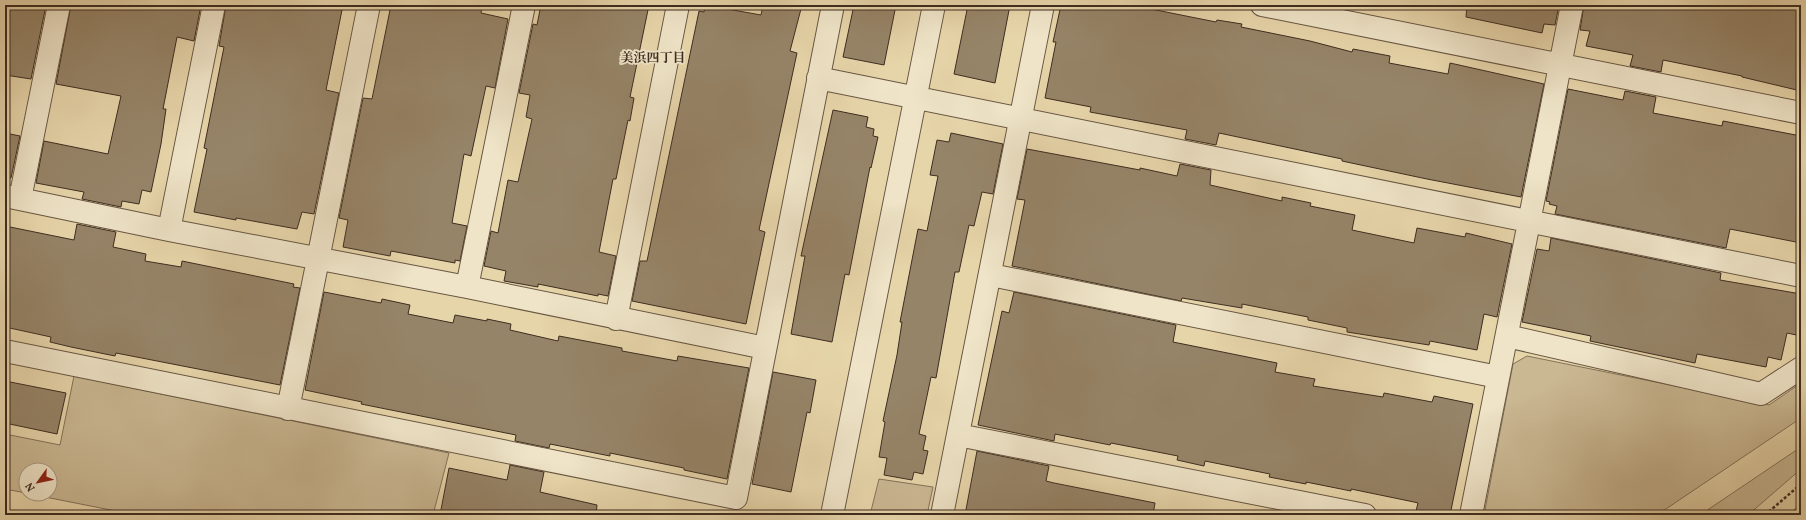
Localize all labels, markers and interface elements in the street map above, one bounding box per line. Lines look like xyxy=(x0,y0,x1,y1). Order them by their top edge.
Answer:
district label: 美浜四丁目 xyxy=(620,50,686,68)
north arrow xyxy=(18,462,58,502)
text: N xyxy=(22,479,39,494)

